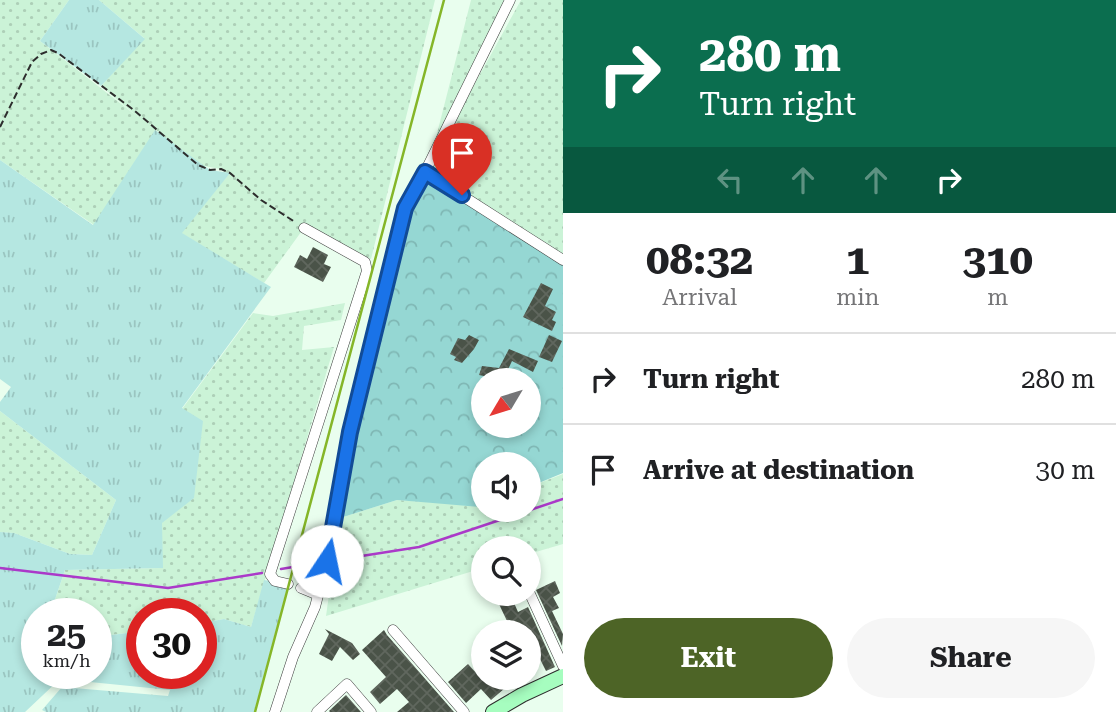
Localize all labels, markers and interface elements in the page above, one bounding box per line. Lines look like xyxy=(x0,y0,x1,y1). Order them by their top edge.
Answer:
text: 280 m xyxy=(699,26,841,83)
icon: right xyxy=(584,28,675,119)
text: Turn right xyxy=(699,85,856,123)
pin xyxy=(432,123,492,195)
icon: arrive xyxy=(443,134,481,172)
icon: left xyxy=(711,161,749,199)
icon: ahead xyxy=(784,161,822,199)
icon: ahead xyxy=(857,161,895,199)
icon: right xyxy=(930,161,968,199)
text: 08:32 xyxy=(646,235,753,284)
text: 1 xyxy=(846,235,870,284)
text: 310 xyxy=(962,235,1033,284)
text: Arrival xyxy=(662,284,737,311)
text: min xyxy=(836,284,879,311)
text: m xyxy=(987,284,1008,311)
icon: right xyxy=(584,360,622,398)
text: Turn right xyxy=(643,364,779,394)
text: 280 m xyxy=(1021,364,1095,394)
north arrow xyxy=(471,368,541,438)
map controls xyxy=(471,368,541,690)
icon: arrive xyxy=(584,451,622,489)
button: sound xyxy=(471,452,541,522)
text: Arrive at destination xyxy=(643,455,914,485)
text: 30 m xyxy=(1036,455,1095,485)
position arrow xyxy=(290,524,364,598)
button: search xyxy=(471,536,541,606)
speed limit sign: 30 xyxy=(126,598,217,689)
text: 25 xyxy=(47,614,86,655)
button: Exit xyxy=(584,618,833,698)
button: Share xyxy=(847,618,1095,698)
button: layers xyxy=(471,620,541,690)
text: km/h xyxy=(42,650,91,671)

